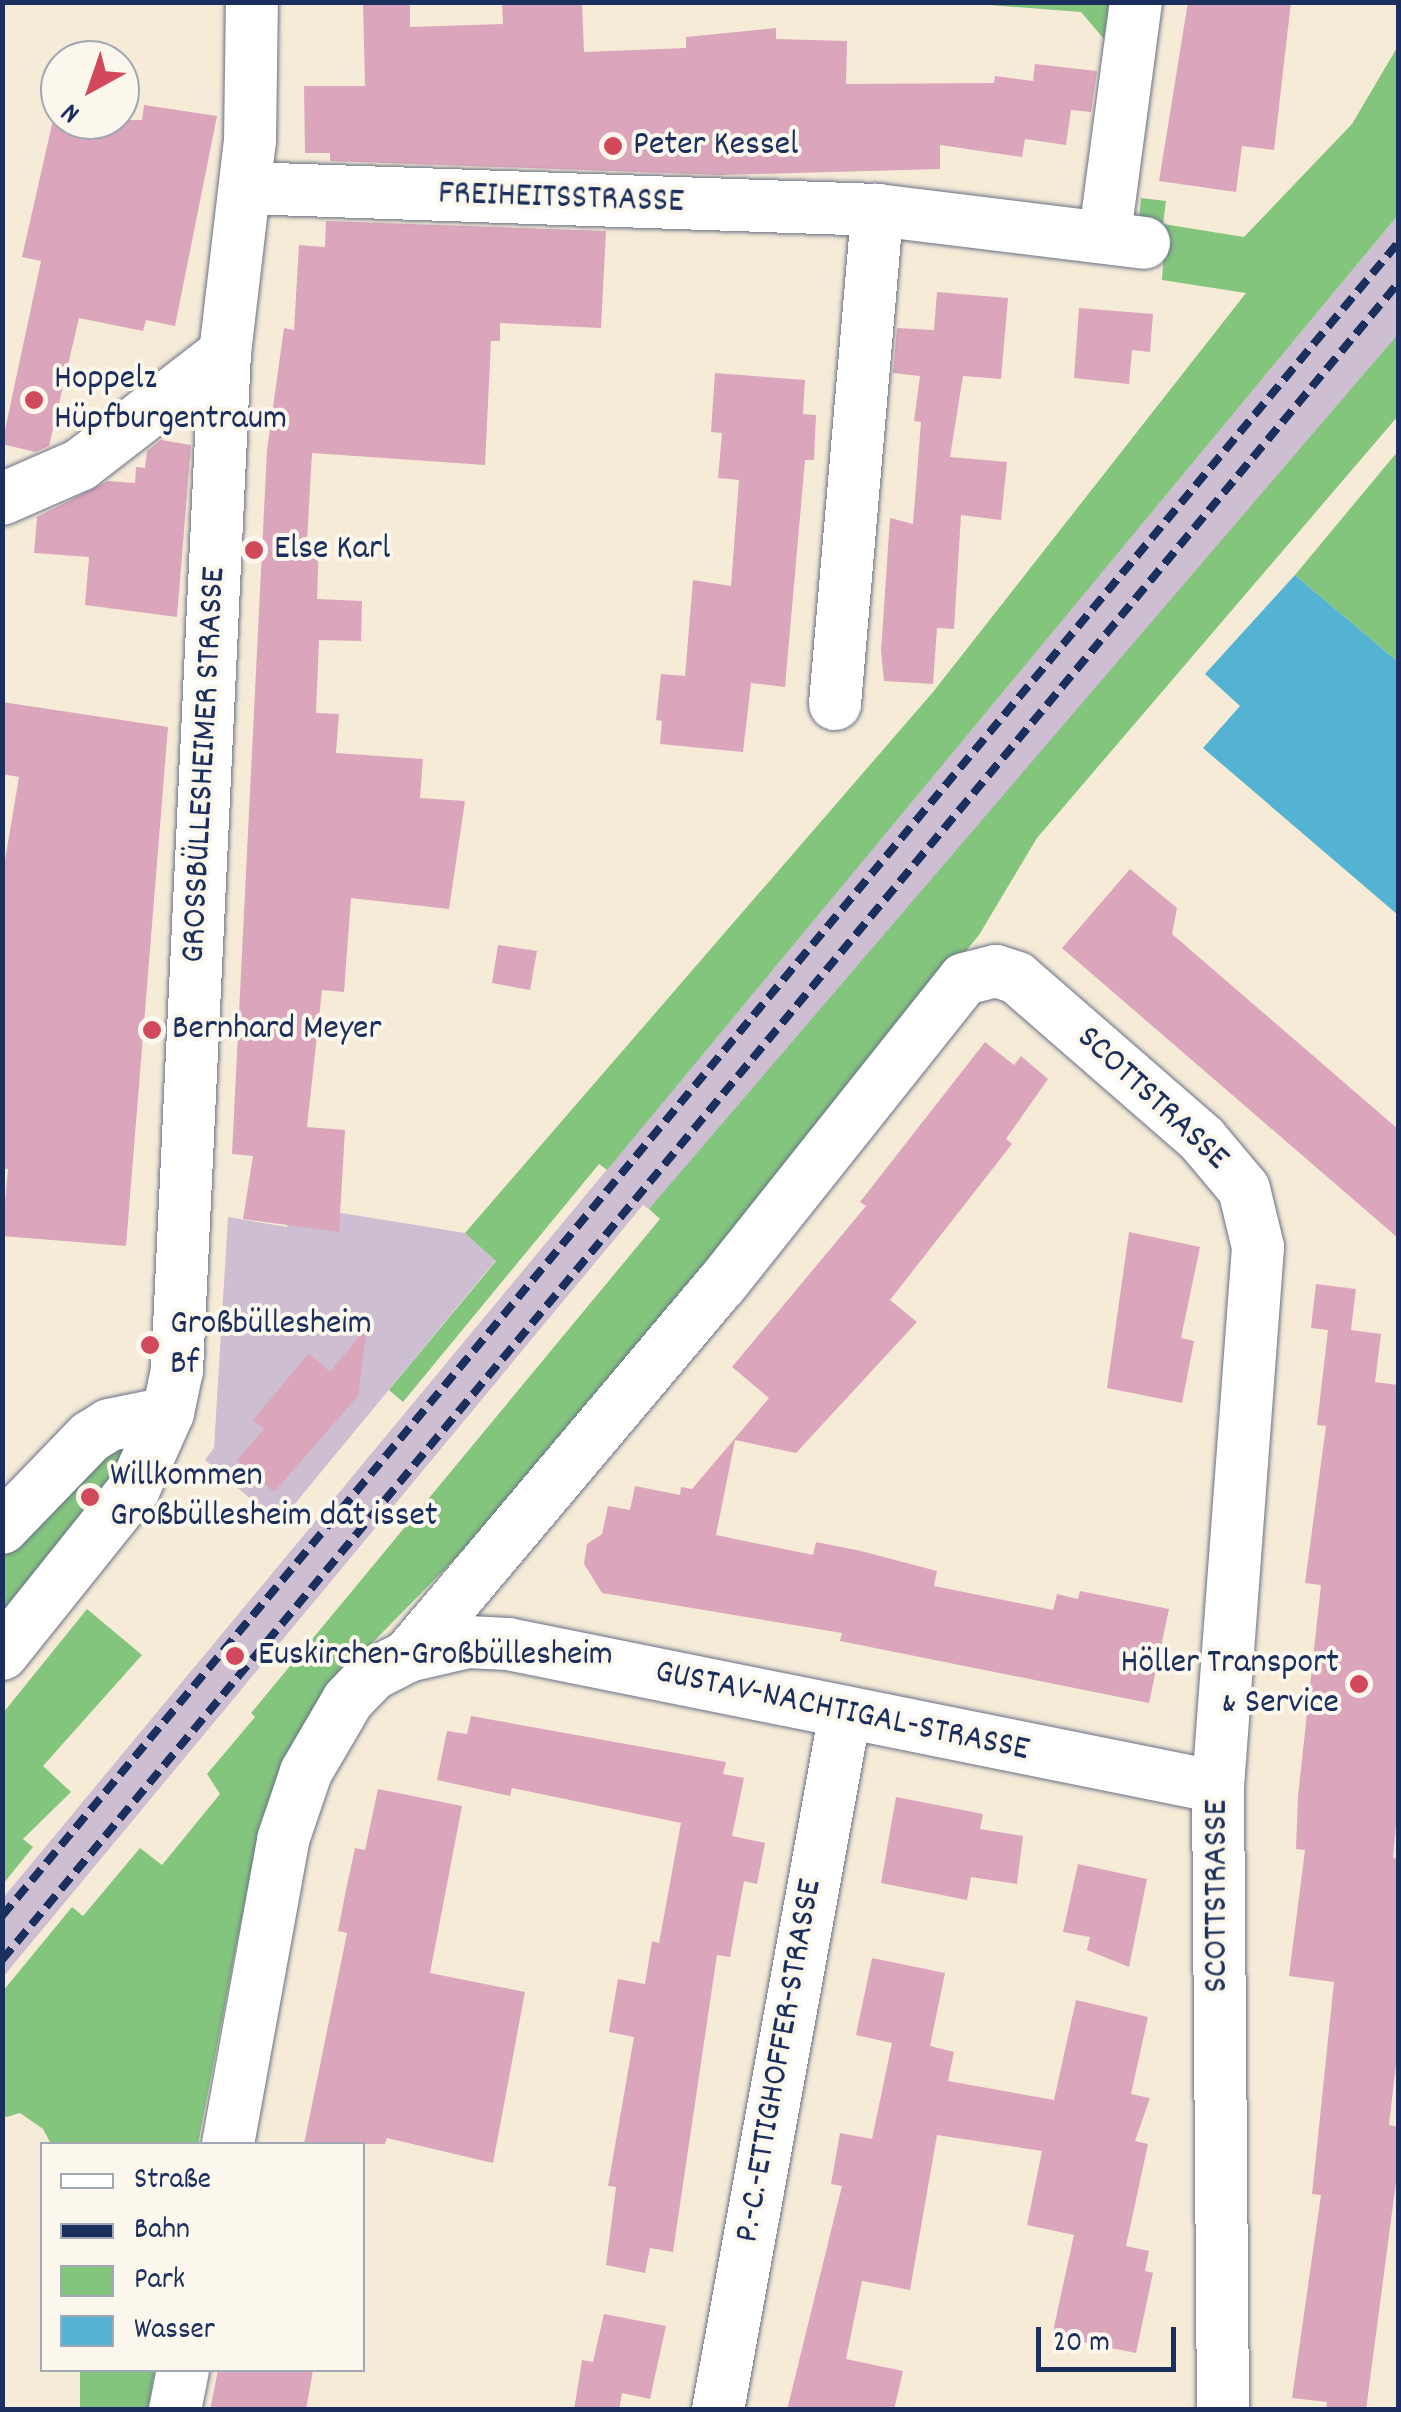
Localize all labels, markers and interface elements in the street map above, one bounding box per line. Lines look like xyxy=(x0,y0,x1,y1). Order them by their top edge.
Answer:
north arrow xyxy=(40,40,140,140)
text: N xyxy=(54,92,90,131)
place label: Peter Kessel xyxy=(633,125,798,167)
marker: Peter Kessel xyxy=(602,135,624,157)
street label: FREIHEITSSTRASSE xyxy=(437,174,685,224)
place label: Hoppelz Hüpfburgentraum xyxy=(54,359,287,441)
marker: Hoppelz Hüpfburgentraum xyxy=(23,389,45,411)
place label: Else Karl xyxy=(274,529,390,571)
marker: Else Karl xyxy=(243,539,265,561)
street label: GROSSBÜLLESHEIMER STRASSE xyxy=(174,566,236,964)
place label: Bernhard Meyer xyxy=(172,1009,381,1051)
street label: SCOTTSTRASSE xyxy=(1067,1018,1237,1180)
marker: Bernhard Meyer xyxy=(141,1019,163,1041)
place label: Großbüllesheim Bf xyxy=(170,1304,372,1386)
marker: Großbüllesheim Bf xyxy=(139,1334,161,1356)
place label: Willkommen Großbüllesheim dat isset xyxy=(110,1456,438,1538)
marker: Willkommen Großbüllesheim dat isset xyxy=(79,1486,101,1508)
place label: Euskirchen-Großbüllesheim xyxy=(258,1635,613,1677)
marker: Euskirchen-Großbüllesheim xyxy=(222,1643,248,1669)
place label: Höller Transport & Service xyxy=(1121,1643,1339,1725)
street label: GUSTAV-NACHTIGAL-STRASSE xyxy=(651,1652,1033,1772)
marker: Höller Transport & Service xyxy=(1348,1673,1370,1695)
street label: SCOTTSTRASSE xyxy=(1197,1799,1239,1993)
street label: P.-C.-ETTIGHOFFER-STRASSE xyxy=(727,1876,833,2246)
legend xyxy=(40,2142,365,2372)
text: Straße xyxy=(134,2160,211,2203)
text: Bahn xyxy=(134,2210,190,2253)
text: Park xyxy=(134,2260,185,2303)
scale bar xyxy=(1041,2307,1181,2369)
text: Wasser xyxy=(134,2310,215,2353)
text: 20 m xyxy=(1053,2323,1110,2366)

